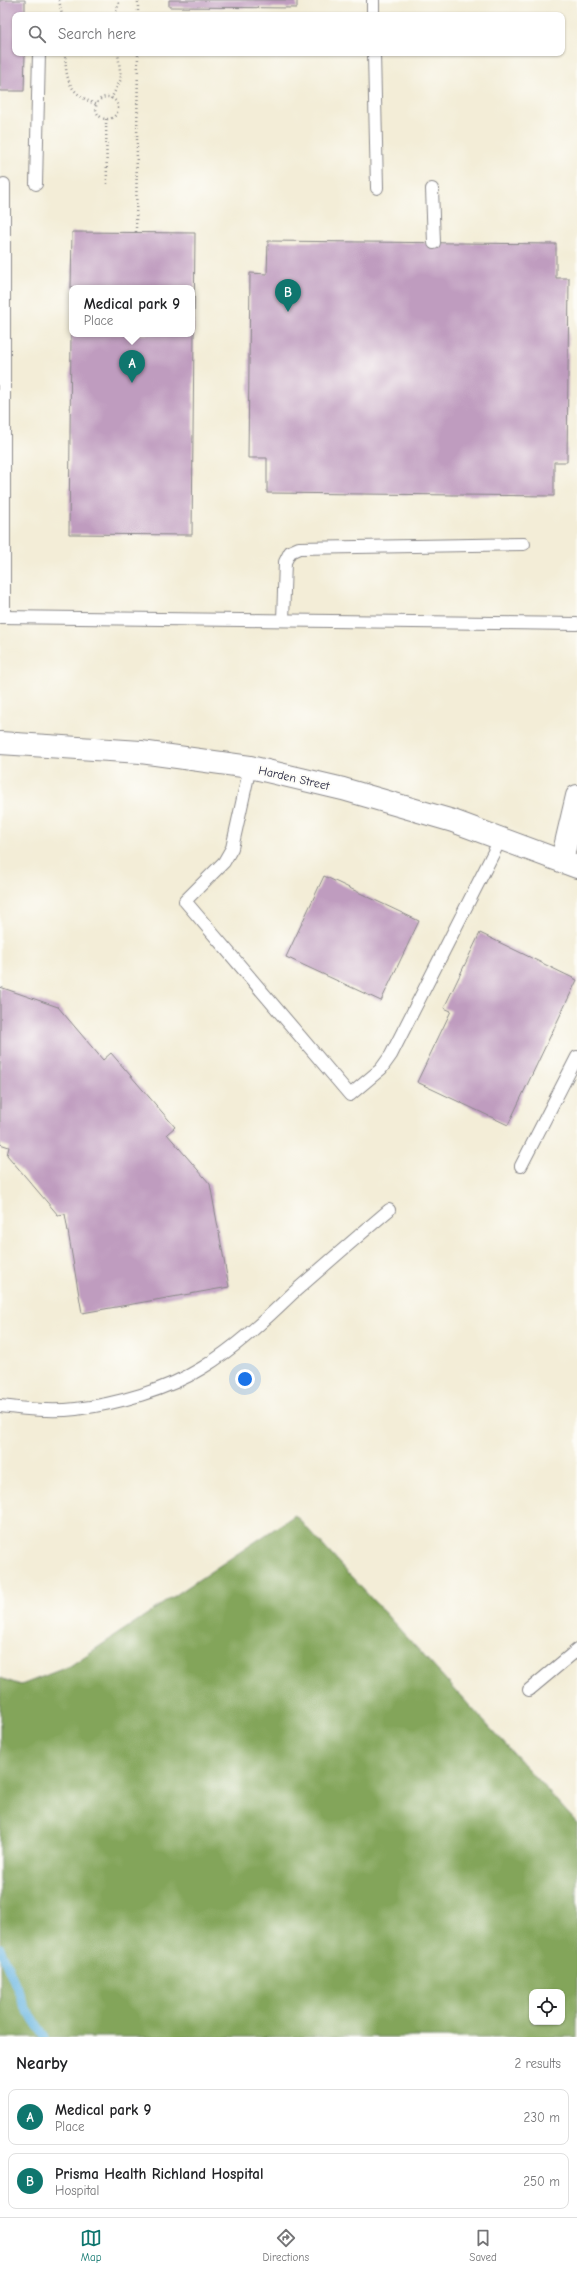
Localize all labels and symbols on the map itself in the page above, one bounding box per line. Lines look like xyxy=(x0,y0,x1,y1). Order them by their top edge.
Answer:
pin: B xyxy=(275,279,301,312)
pin: A xyxy=(119,350,145,383)
street label: Harden Street xyxy=(257,763,331,793)
your location xyxy=(235,1369,255,1389)

